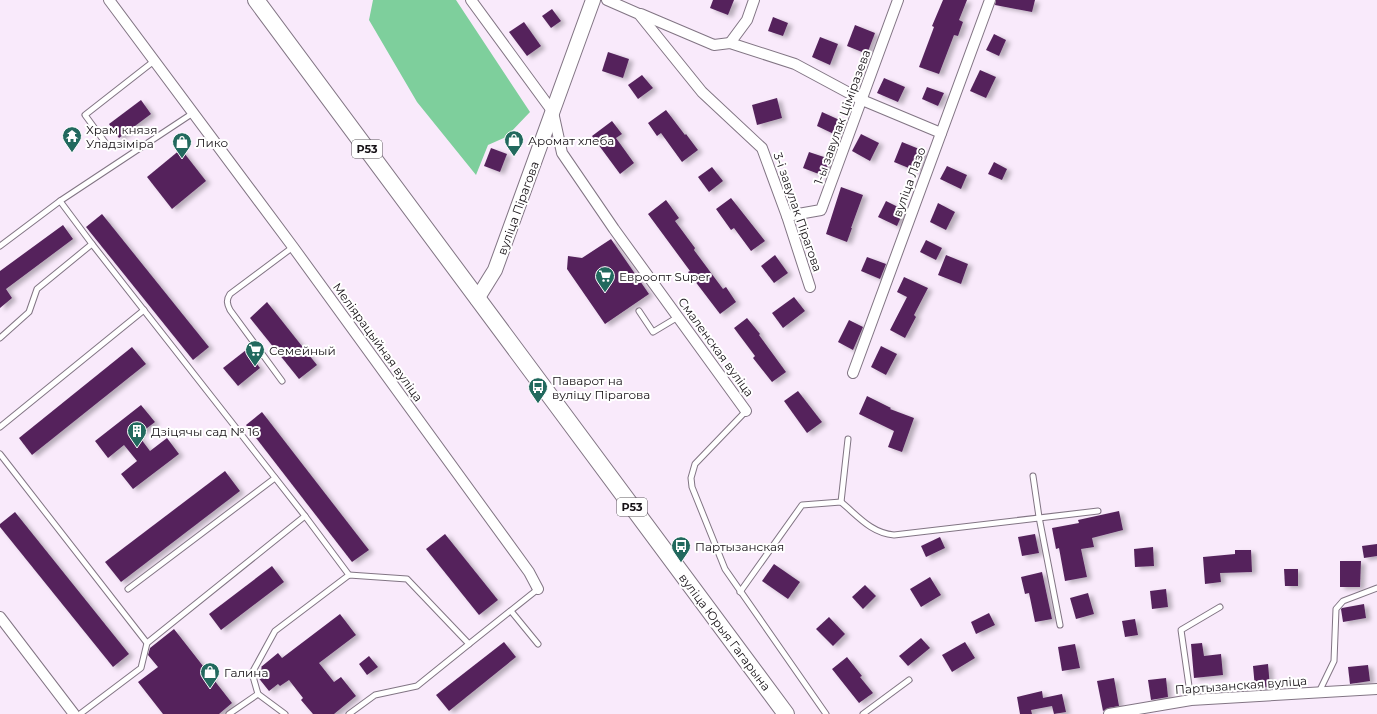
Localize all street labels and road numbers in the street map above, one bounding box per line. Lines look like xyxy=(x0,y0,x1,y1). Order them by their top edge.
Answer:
street label: 1-ы завулак Ціміразева xyxy=(811,47,873,187)
road number: Р53 xyxy=(352,140,382,158)
street label: вуліца Лазо xyxy=(889,145,929,219)
street label: 3-і завулак Пірагова xyxy=(771,150,825,274)
street label: вуліца Пірагова xyxy=(494,159,542,257)
street label: Меліярацыйная вуліца xyxy=(330,280,426,404)
street label: Смаленская вуліца xyxy=(675,294,757,400)
road number: Р53 xyxy=(617,498,647,516)
street label: вуліца Юрыя Гагарына xyxy=(676,570,774,694)
street label: Партызанская вуліца xyxy=(1174,673,1308,697)

